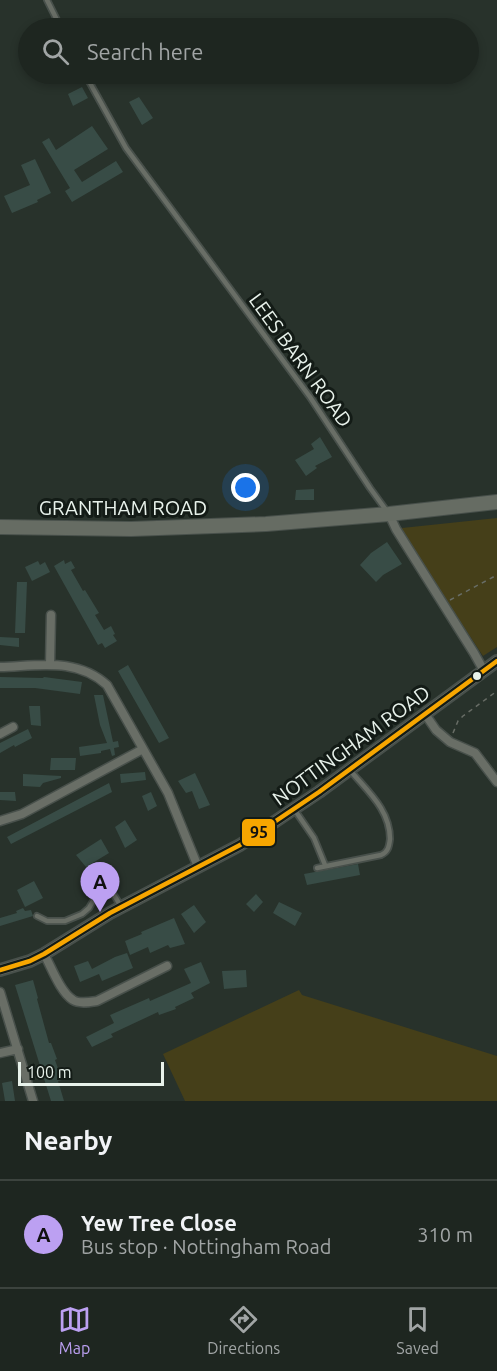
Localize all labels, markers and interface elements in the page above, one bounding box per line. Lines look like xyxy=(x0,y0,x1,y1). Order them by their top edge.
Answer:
search box xyxy=(18,18,479,84)
icon: search xyxy=(39,35,72,68)
text: Search here xyxy=(87,39,203,64)
street label: LEES BARN ROAD xyxy=(245,289,357,431)
your location xyxy=(231,473,260,502)
street label: GRANTHAM ROAD xyxy=(39,496,207,519)
unlabelled marker xyxy=(471,670,483,682)
street label: NOTTINGHAM ROAD xyxy=(268,680,434,810)
line badge: 95 xyxy=(241,818,276,847)
text: 95 xyxy=(250,823,268,841)
pin: A xyxy=(80,862,120,912)
scale bar xyxy=(18,1059,164,1086)
text: 100 m xyxy=(27,1063,72,1081)
text: Nearby xyxy=(24,1126,112,1155)
text: Yew Tree Close xyxy=(81,1210,237,1235)
text: A xyxy=(36,1223,51,1246)
text: 310 m xyxy=(417,1223,473,1246)
text: Bus stop · Nottingham Road xyxy=(81,1235,331,1258)
tab: Map xyxy=(58,1303,91,1357)
tab: Directions xyxy=(207,1303,280,1357)
tab: Saved xyxy=(396,1303,439,1357)

